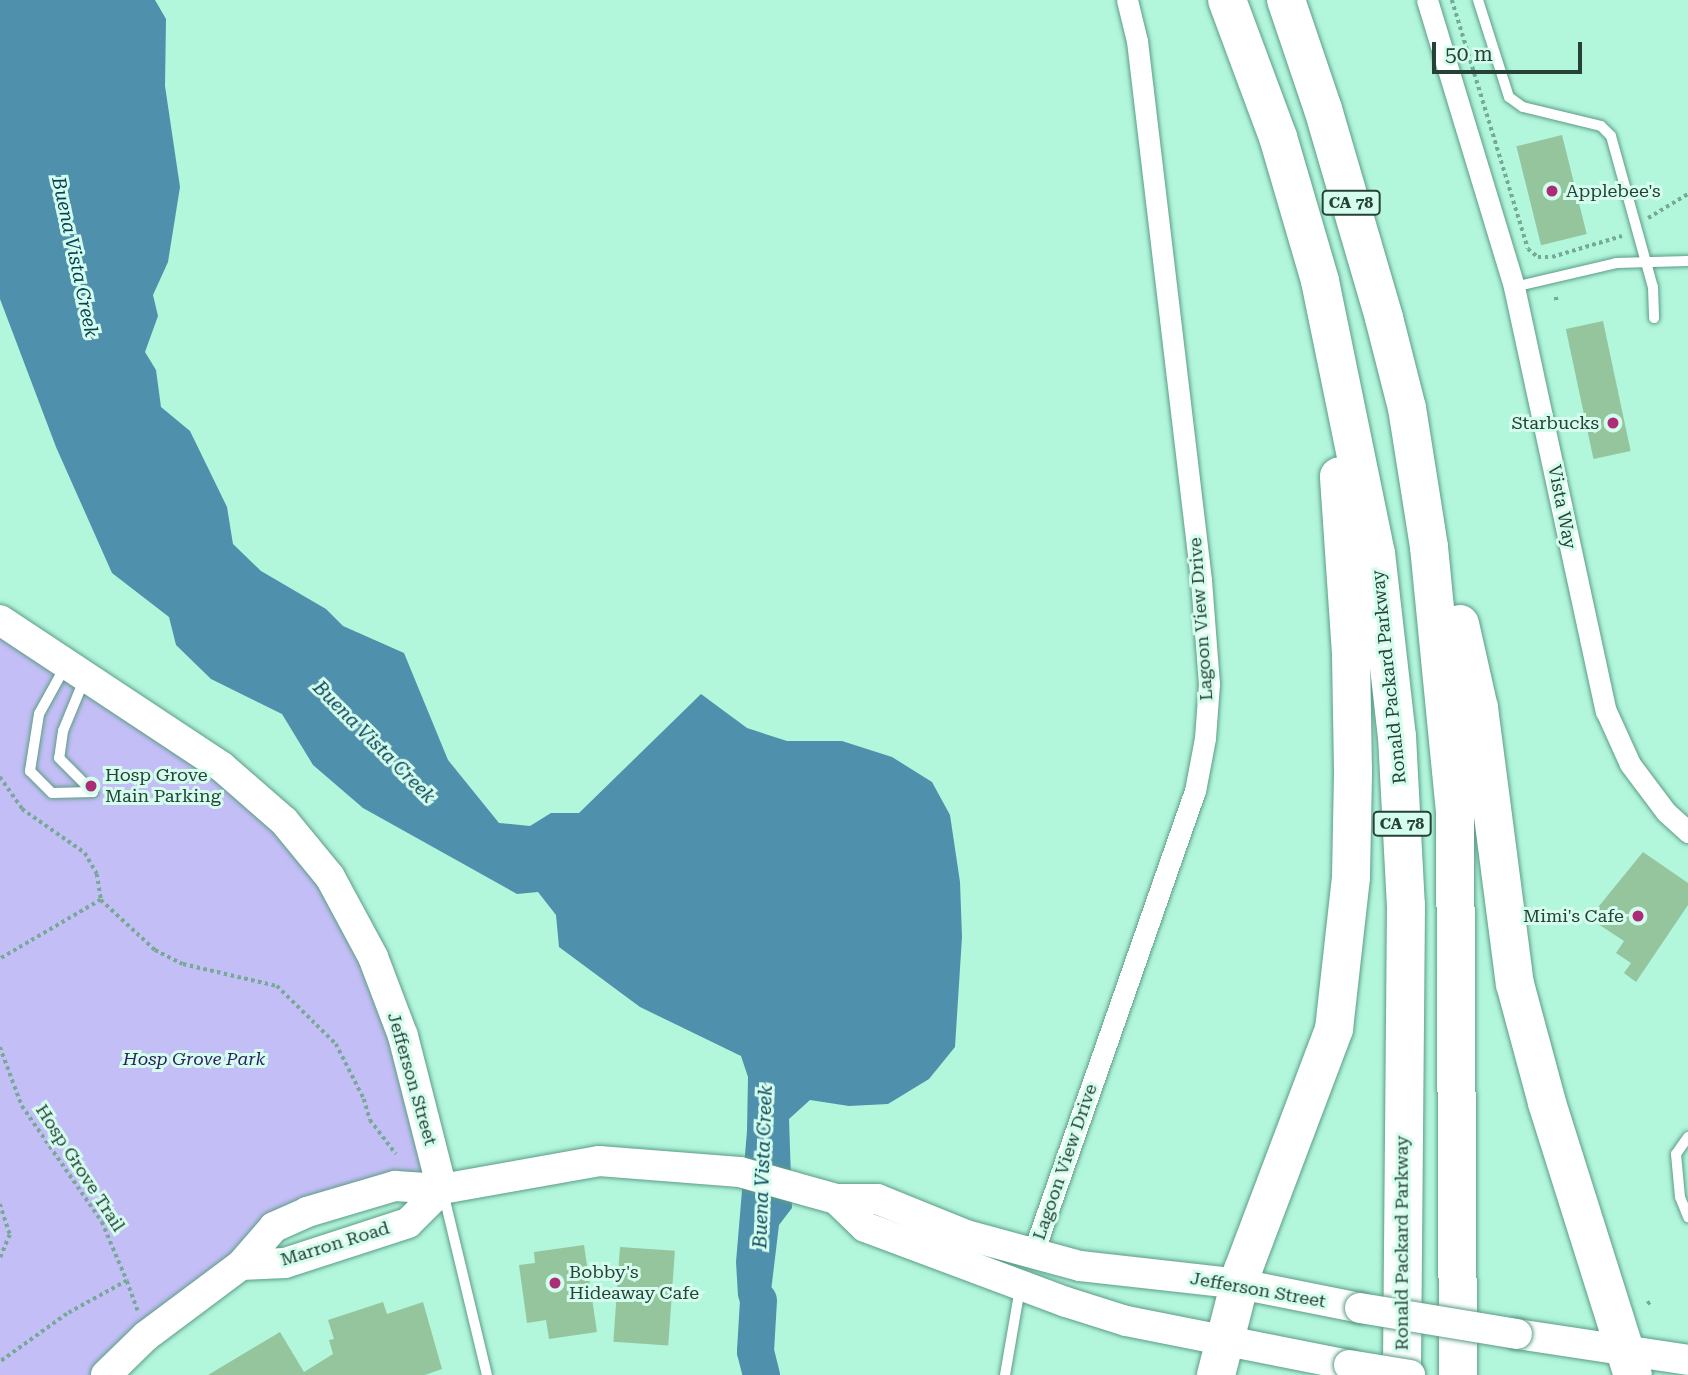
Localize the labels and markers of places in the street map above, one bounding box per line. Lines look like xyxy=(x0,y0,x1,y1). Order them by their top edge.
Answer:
place label: Applebee's xyxy=(1566,180,1661,202)
marker: Applebee's xyxy=(1544,183,1560,199)
place label: Starbucks xyxy=(1511,412,1599,434)
marker: Starbucks xyxy=(1605,415,1621,431)
place label: Hosp Grove Main Parking xyxy=(105,765,221,808)
marker: Hosp Grove Main Parking xyxy=(83,778,99,794)
place label: Mimi's Cafe xyxy=(1523,905,1624,927)
marker: Mimi's Cafe xyxy=(1630,908,1646,924)
place label: Bobby's Hideaway Cafe xyxy=(569,1262,699,1304)
marker: Bobby's Hideaway Cafe xyxy=(547,1275,563,1291)

